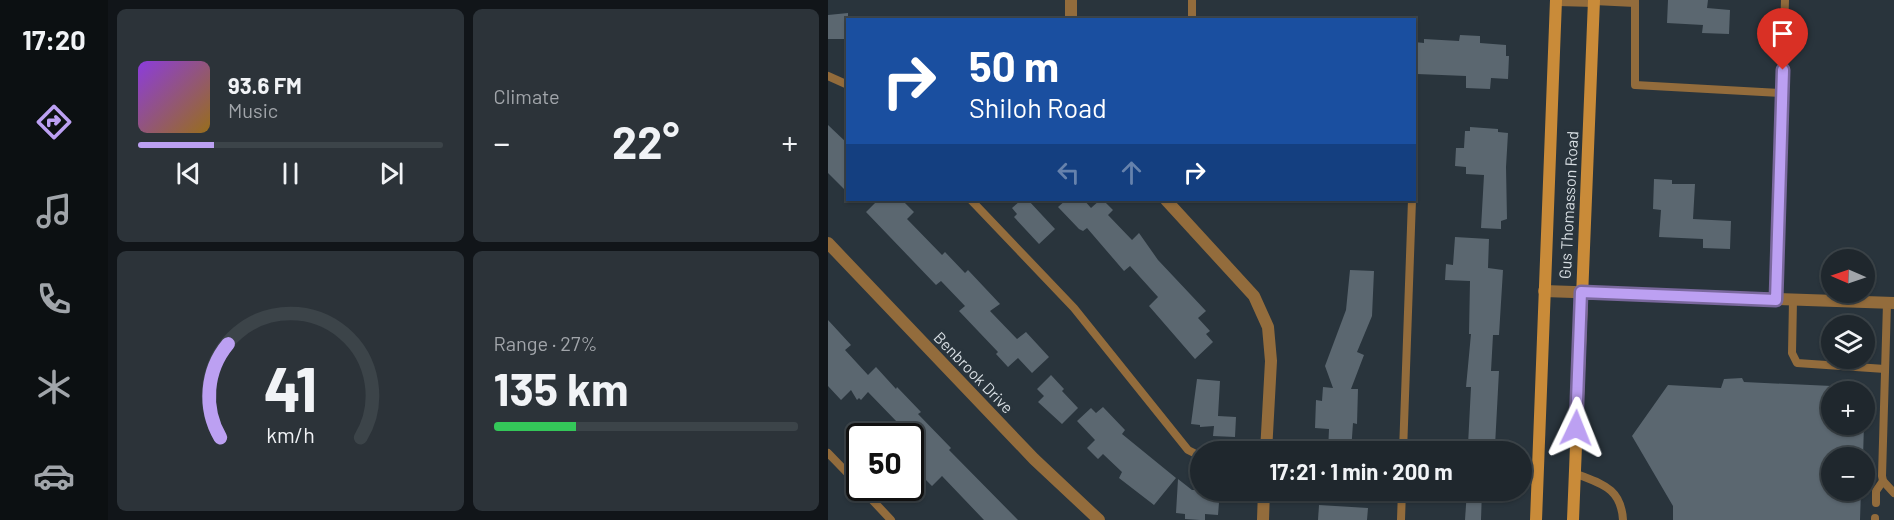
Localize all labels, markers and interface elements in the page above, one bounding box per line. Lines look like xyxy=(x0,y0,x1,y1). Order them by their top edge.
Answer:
pin xyxy=(1757,8,1808,70)
icon: arrive xyxy=(1766,17,1799,50)
text: 17:20 xyxy=(22,23,86,55)
text: 50 m xyxy=(969,40,1059,90)
icon: right xyxy=(870,42,948,120)
text: 93.6 FM xyxy=(228,72,302,98)
text: Climate xyxy=(494,84,560,108)
text: Shiloh Road xyxy=(969,91,1107,123)
text: Music xyxy=(228,98,278,122)
icon: directions xyxy=(33,101,75,143)
text: 22° xyxy=(612,114,679,168)
text: − xyxy=(494,122,510,162)
text: + xyxy=(781,122,798,162)
street label: Gus Thomasson Road xyxy=(1555,131,1581,279)
icon: left xyxy=(1052,156,1085,189)
icon: ahead xyxy=(1115,156,1148,189)
icon: right xyxy=(1178,156,1211,189)
icon: previous xyxy=(172,157,205,190)
icon: pause xyxy=(274,157,307,190)
icon: next xyxy=(375,157,408,190)
icon: music xyxy=(33,190,75,232)
north arrow xyxy=(1821,249,1875,303)
map controls xyxy=(1821,249,1875,501)
icon: phone xyxy=(33,278,75,320)
button: layers xyxy=(1821,315,1875,369)
street label: Benbrook Drive xyxy=(930,327,1018,417)
text: Range · 27% xyxy=(494,331,597,355)
text: 41 xyxy=(263,350,317,424)
text: 135 km xyxy=(494,361,629,415)
icon: climate xyxy=(33,366,75,408)
button: + xyxy=(1821,381,1875,435)
position arrow xyxy=(1544,396,1608,460)
text: km/h xyxy=(266,422,315,447)
speed limit sign: 50 xyxy=(846,423,924,501)
button: − xyxy=(1821,447,1875,501)
icon: car xyxy=(33,455,75,497)
text: 17:21 · 1 min · 200 m xyxy=(1270,458,1453,484)

